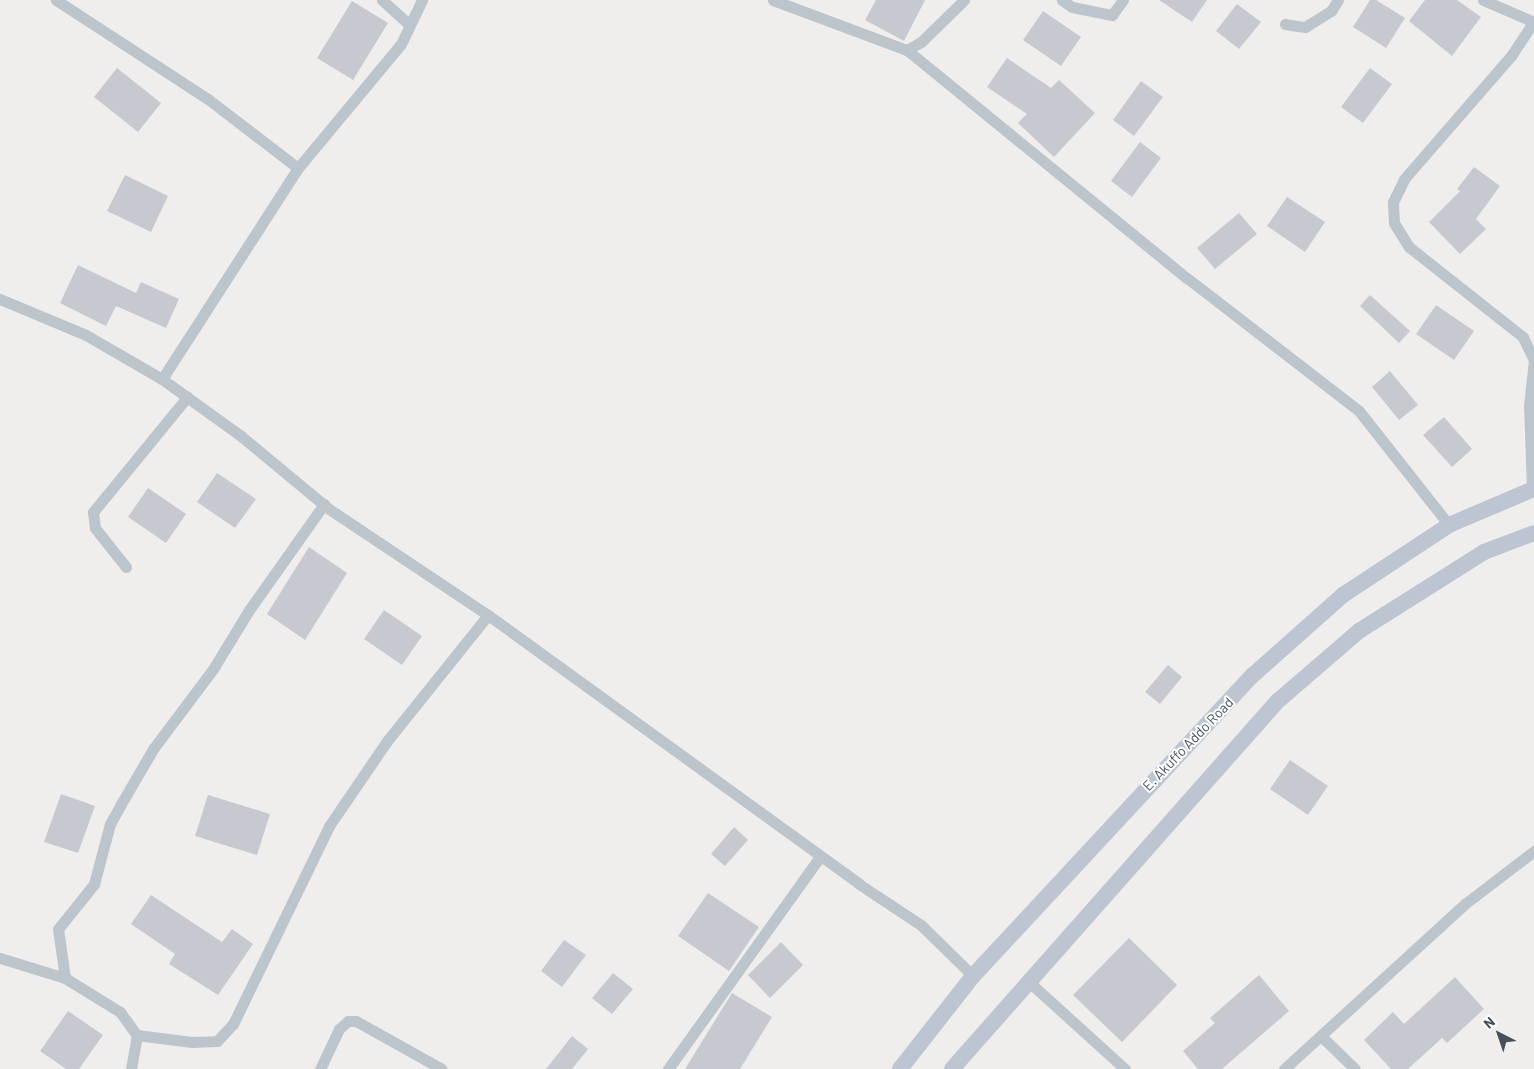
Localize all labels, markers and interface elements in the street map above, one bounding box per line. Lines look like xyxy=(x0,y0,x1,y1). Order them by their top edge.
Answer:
street label: E. Akuffo Addo Road xyxy=(1139,694,1237,794)
north arrow xyxy=(1474,1009,1524,1059)
text: N xyxy=(1480,1013,1498,1032)

